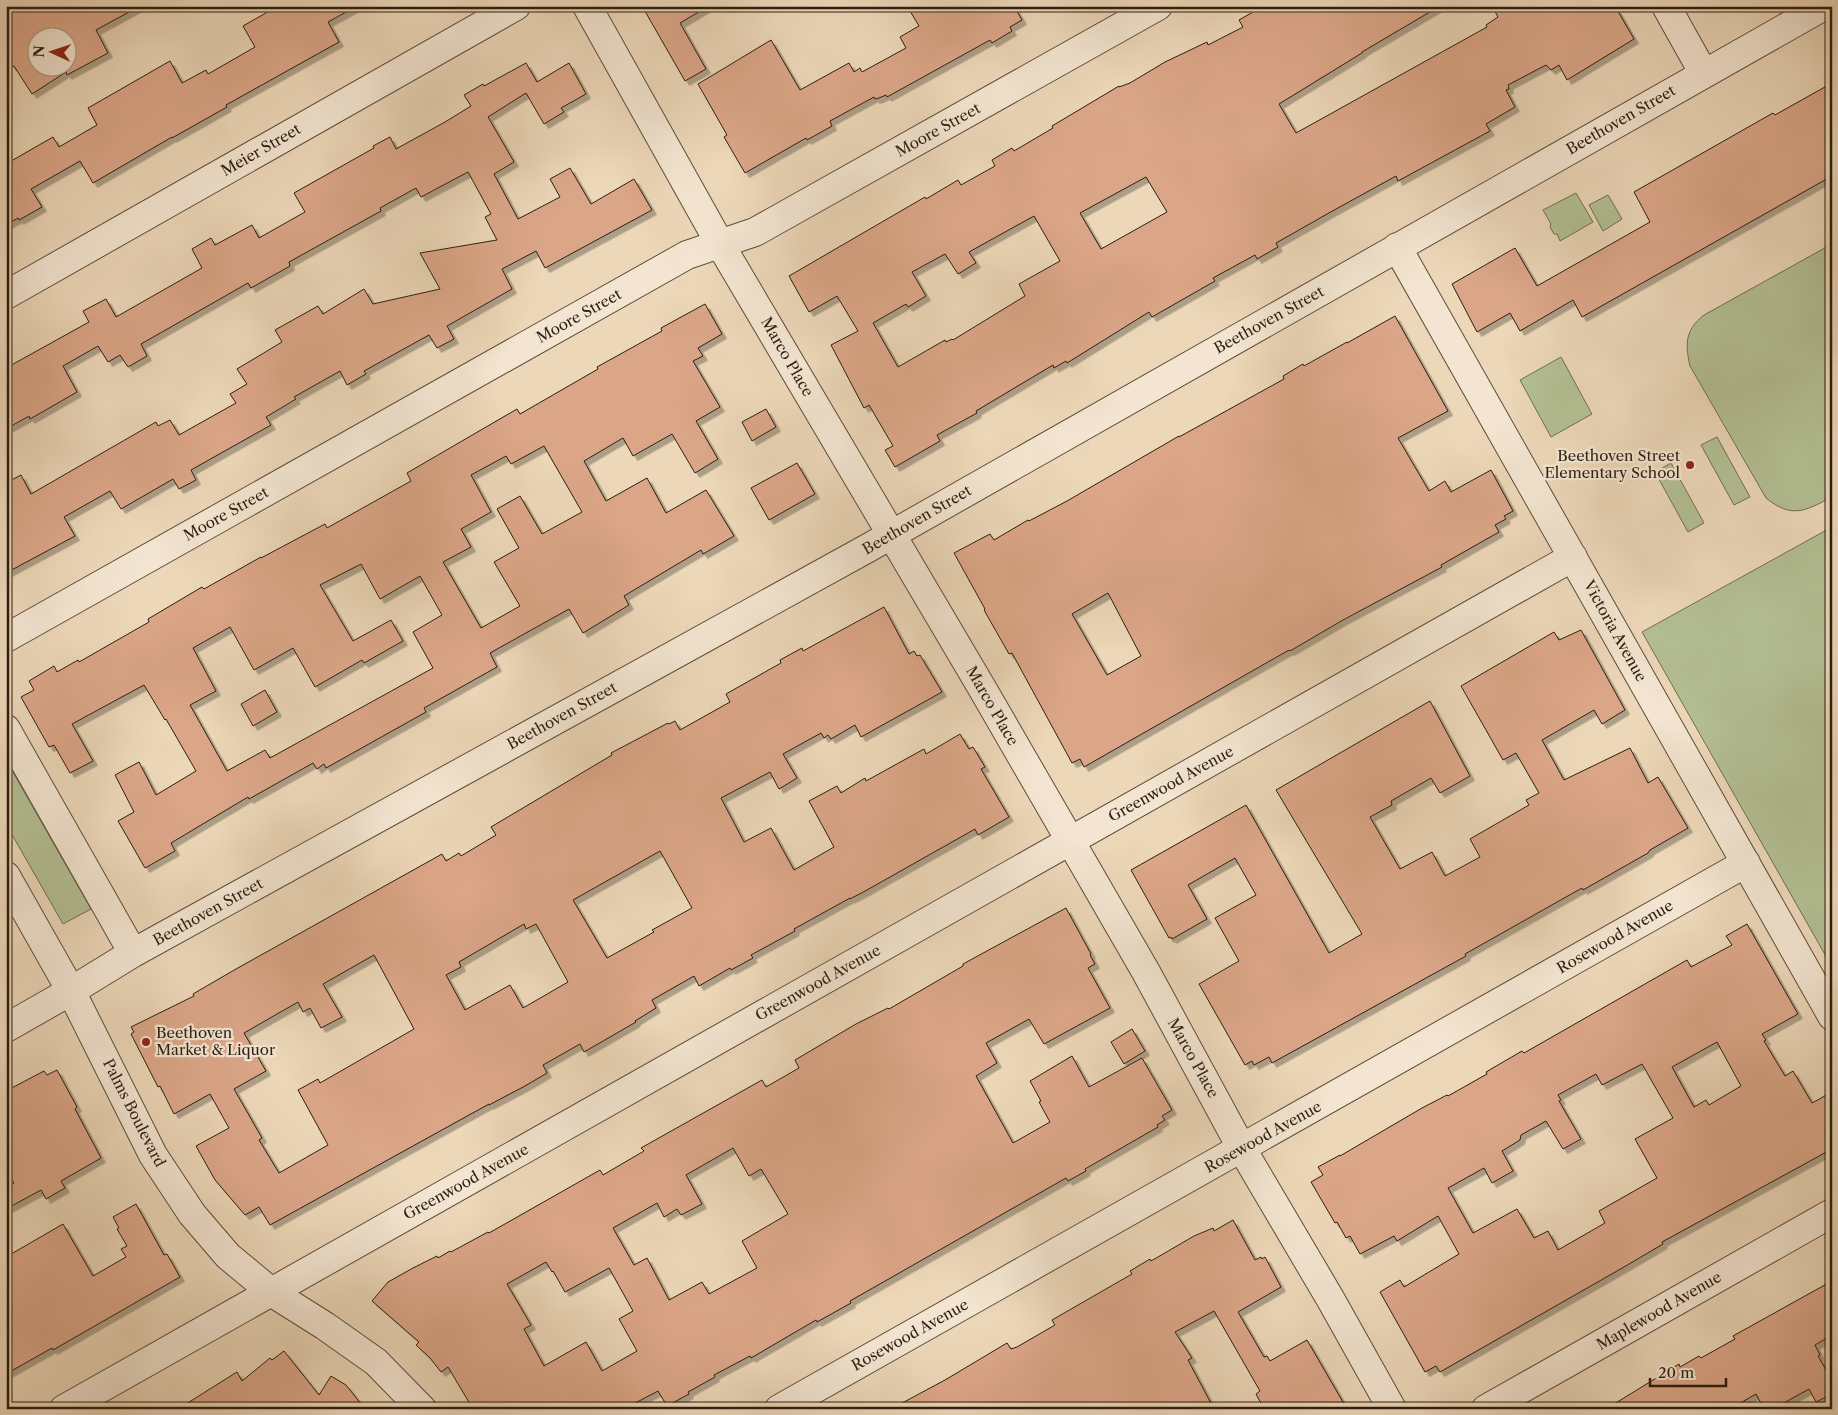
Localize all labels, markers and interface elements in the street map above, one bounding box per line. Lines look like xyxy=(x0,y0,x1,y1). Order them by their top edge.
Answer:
north arrow xyxy=(28,28,78,78)
text: N xyxy=(30,45,48,58)
street label: Beethoven Street xyxy=(1563,80,1679,158)
street label: Moore Street xyxy=(892,98,984,161)
street label: Meier Street xyxy=(218,119,305,180)
street label: Beethoven Street xyxy=(1210,281,1328,358)
street label: Moore Street xyxy=(533,284,625,347)
street label: Marco Place xyxy=(757,314,818,400)
place label: Beethoven Street Elementary School xyxy=(1545,446,1681,482)
marker: Beethoven Street Elementary School xyxy=(1684,459,1696,471)
street label: Beethoven Street xyxy=(859,480,975,558)
street label: Moore Street xyxy=(180,482,272,545)
street label: Victoria Avenue xyxy=(1579,576,1651,685)
street label: Marco Place xyxy=(962,663,1023,749)
street label: Beethoven Street xyxy=(503,677,621,754)
street label: Greenwood Avenue xyxy=(1105,741,1237,826)
street label: Beethoven Street xyxy=(149,873,267,950)
street label: Rosewood Avenue xyxy=(1553,896,1676,978)
street label: Greenwood Avenue xyxy=(752,940,884,1025)
street label: Marco Place xyxy=(1164,1014,1223,1101)
place label: Beethoven Market & Liquor xyxy=(156,1023,276,1059)
marker: Beethoven Market & Liquor xyxy=(140,1036,152,1048)
street label: Palms Boulevard xyxy=(99,1055,170,1170)
street label: Rosewood Avenue xyxy=(1201,1096,1325,1177)
street label: Greenwood Avenue xyxy=(400,1139,532,1224)
street label: Maplewood Avenue xyxy=(1593,1267,1725,1354)
street label: Rosewood Avenue xyxy=(848,1294,972,1375)
scale bar xyxy=(1650,1355,1727,1387)
text: 20 m xyxy=(1658,1363,1694,1382)

